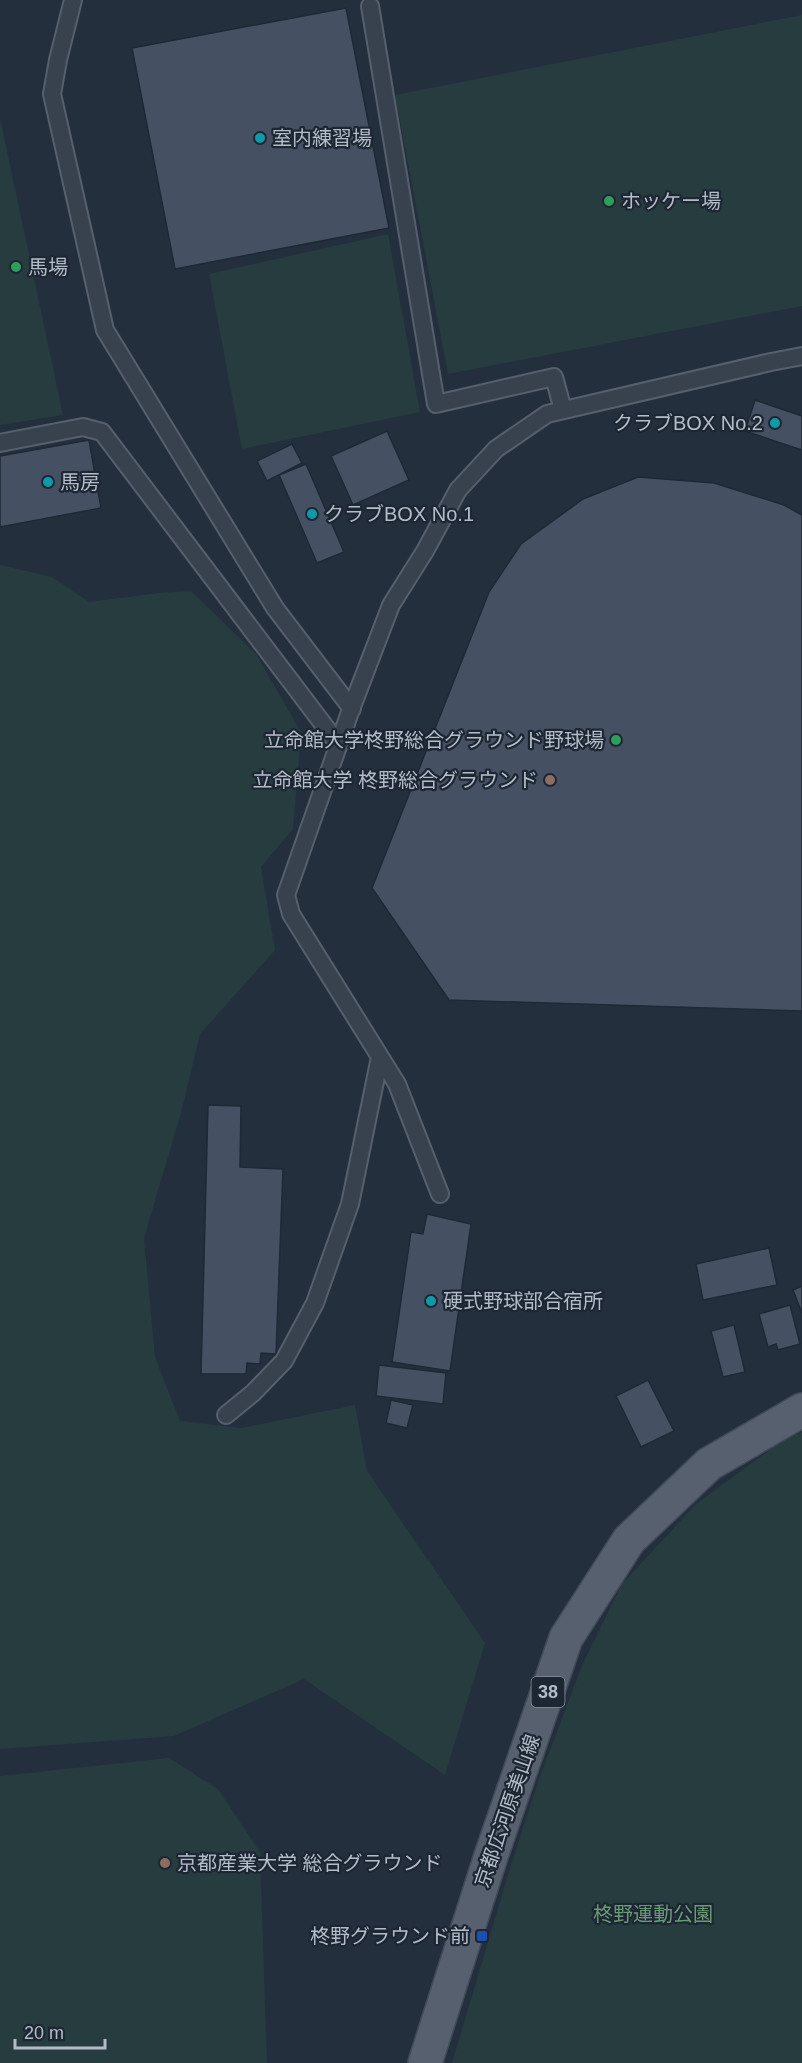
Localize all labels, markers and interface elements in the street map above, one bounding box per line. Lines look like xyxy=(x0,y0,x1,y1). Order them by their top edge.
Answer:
place label: 室内練習場 xyxy=(272,127,372,149)
marker: 室内練習場 xyxy=(253,131,267,145)
place label: ホッケー場 xyxy=(621,190,721,212)
marker: ホッケー場 xyxy=(602,194,616,208)
place label: 馬場 xyxy=(28,256,68,278)
marker: 馬場 xyxy=(9,260,23,274)
place label: クラブBOX No.2 xyxy=(613,412,763,434)
marker: クラブBOX No.2 xyxy=(768,416,782,430)
place label: 馬房 xyxy=(60,471,100,493)
marker: 馬房 xyxy=(41,475,55,489)
place label: クラブBOX No.1 xyxy=(324,503,474,525)
marker: クラブBOX No.1 xyxy=(305,507,319,521)
place label: 立命館大学柊野総合グラウンド野球場 xyxy=(264,729,604,751)
marker: 立命館大学柊野総合グラウンド野球場 xyxy=(609,733,623,747)
place label: 立命館大学 柊野総合グラウンド xyxy=(252,769,538,791)
marker: 立命館大学 柊野総合グラウンド xyxy=(543,773,557,787)
place label: 硬式野球部合宿所 xyxy=(443,1290,603,1312)
marker: 硬式野球部合宿所 xyxy=(424,1294,438,1308)
road number: 38 xyxy=(532,1677,564,1707)
street label: 京都広河原美山線 xyxy=(471,1732,543,1890)
place label: 京都産業大学 総合グラウンド xyxy=(177,1852,443,1874)
marker: 京都産業大学 総合グラウンド xyxy=(158,1856,172,1870)
park label: 柊野運動公園 xyxy=(593,1903,713,1925)
place label: 柊野グラウンド前 xyxy=(310,1925,470,1947)
marker: 柊野グラウンド前 xyxy=(475,1929,489,1943)
scale bar xyxy=(15,2012,105,2050)
text: 20 m xyxy=(24,2023,64,2043)

